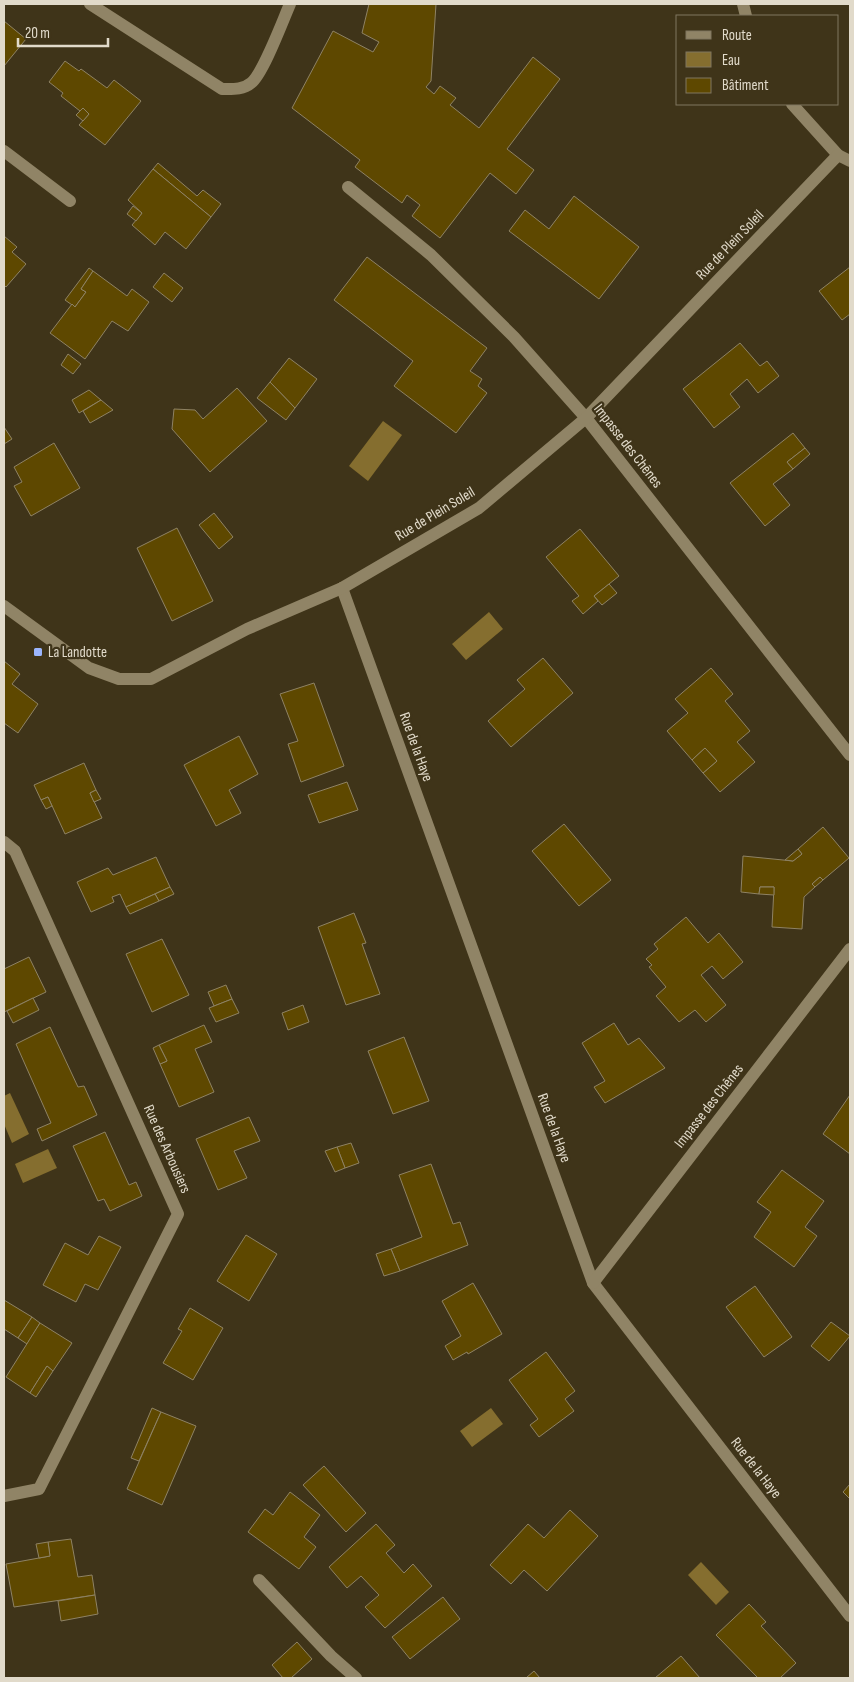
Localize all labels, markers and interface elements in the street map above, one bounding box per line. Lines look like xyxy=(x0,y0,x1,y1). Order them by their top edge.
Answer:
scale bar xyxy=(18,15,108,47)
legend xyxy=(676,15,839,105)
text: 20 m xyxy=(25,24,50,43)
text: Route xyxy=(722,26,752,45)
text: Eau xyxy=(722,51,740,70)
text: Bâtiment xyxy=(722,76,769,95)
street label: Rue de Plein Soleil xyxy=(692,206,768,284)
street label: Impasse des Chênes xyxy=(589,400,667,492)
street label: Rue de Plein Soleil xyxy=(392,483,478,545)
place label: La Landotte xyxy=(48,643,107,662)
marker: La Landotte xyxy=(32,646,44,658)
street label: Rue de la Haye xyxy=(395,710,437,784)
street label: Impasse des Chênes xyxy=(670,1060,748,1152)
street label: Rue de la Haye xyxy=(533,1091,575,1165)
street label: Rue des Arbousiers xyxy=(139,1102,195,1196)
street label: Rue de la Haye xyxy=(726,1434,786,1502)

